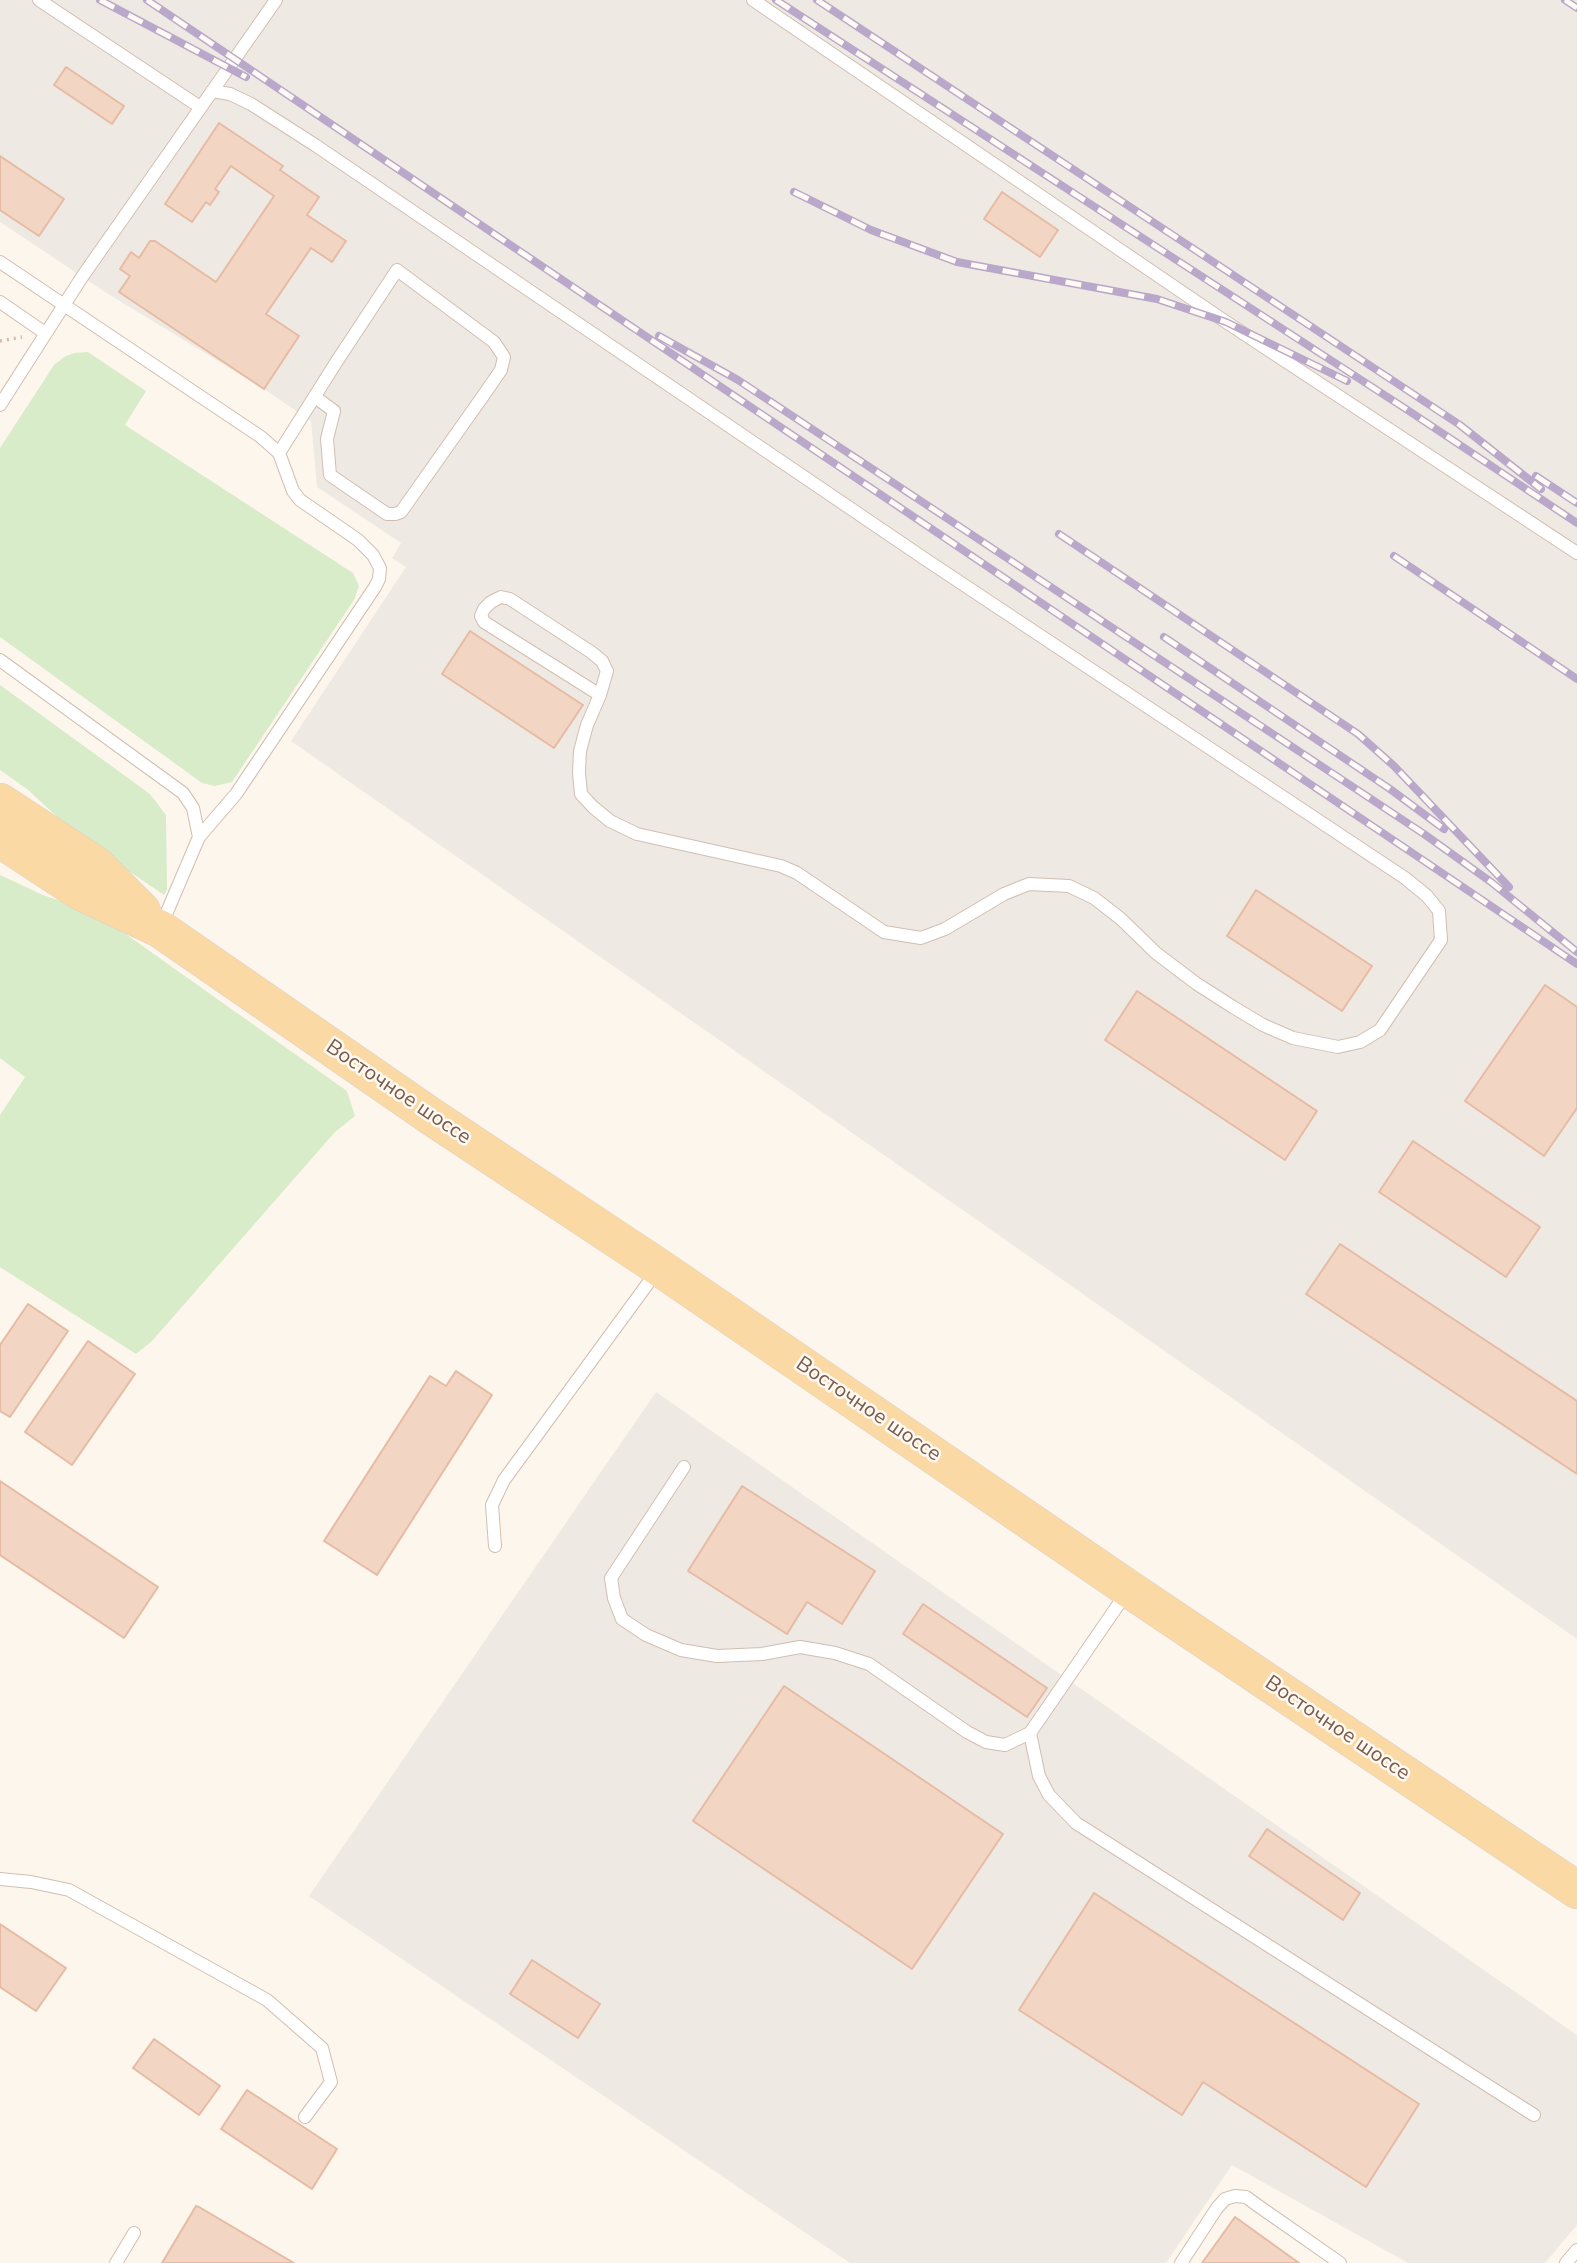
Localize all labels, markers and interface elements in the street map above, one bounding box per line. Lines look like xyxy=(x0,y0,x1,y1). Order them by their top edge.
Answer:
street label: Восточное шоссе xyxy=(321,1035,475,1151)
street label: Восточное шоссе xyxy=(791,1352,945,1468)
street label: Восточное шоссе xyxy=(1260,1671,1414,1787)

